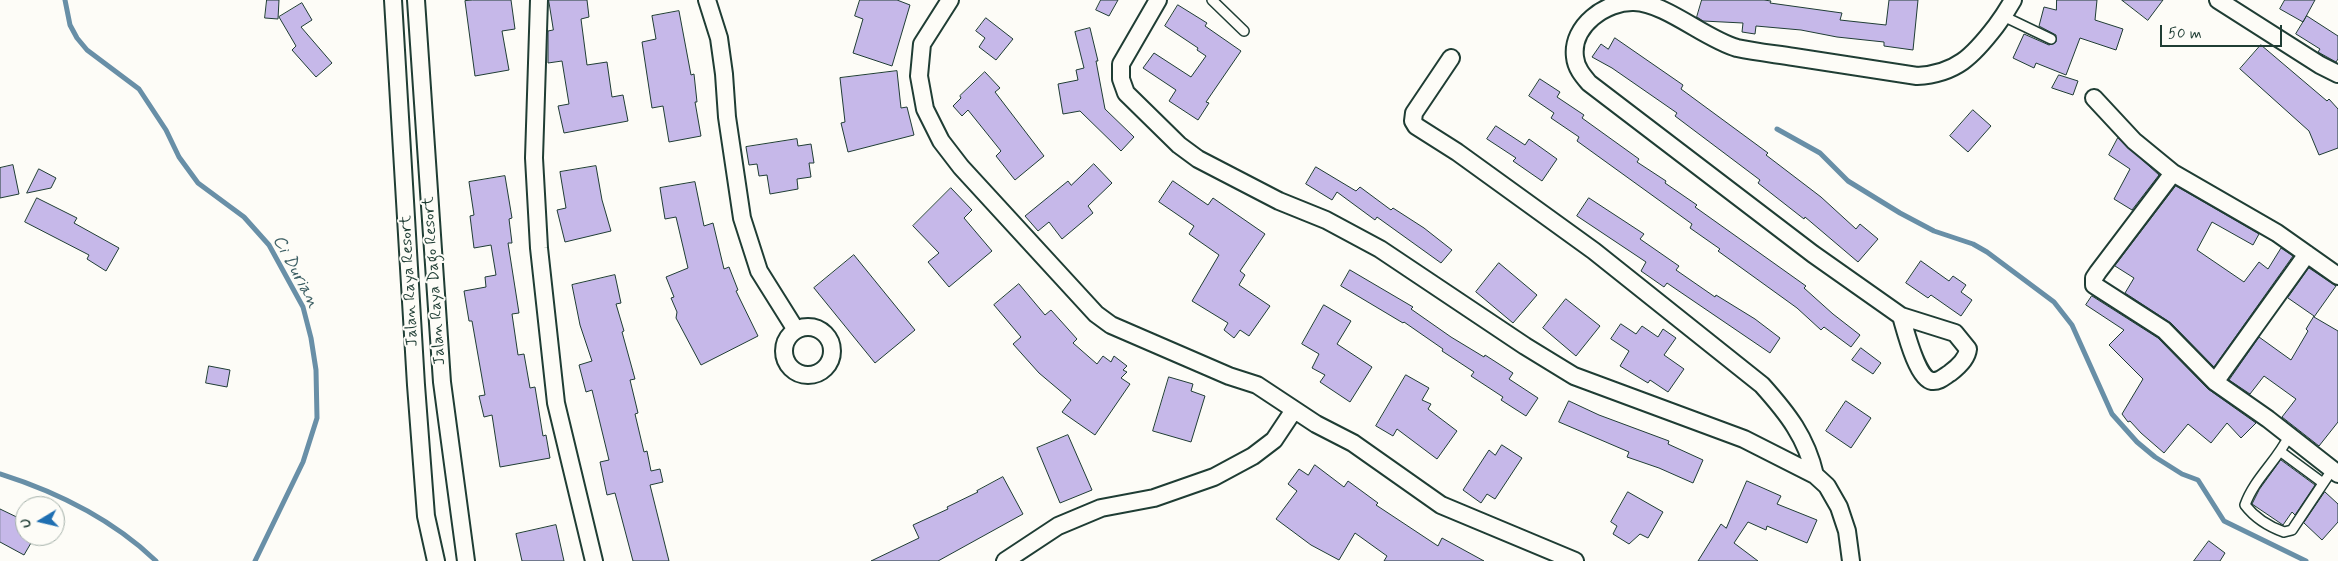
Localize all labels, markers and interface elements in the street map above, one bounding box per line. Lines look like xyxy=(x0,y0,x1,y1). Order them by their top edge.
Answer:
scale bar xyxy=(2163,15,2286,47)
text: 50 m xyxy=(2168,24,2202,44)
street label: Jalan Raya Dago Resort xyxy=(420,196,450,366)
street label: Jalan Raya Resort xyxy=(397,215,423,347)
water label: Ci Durian xyxy=(267,232,323,312)
north arrow xyxy=(15,496,65,546)
text: U xyxy=(17,517,36,529)

